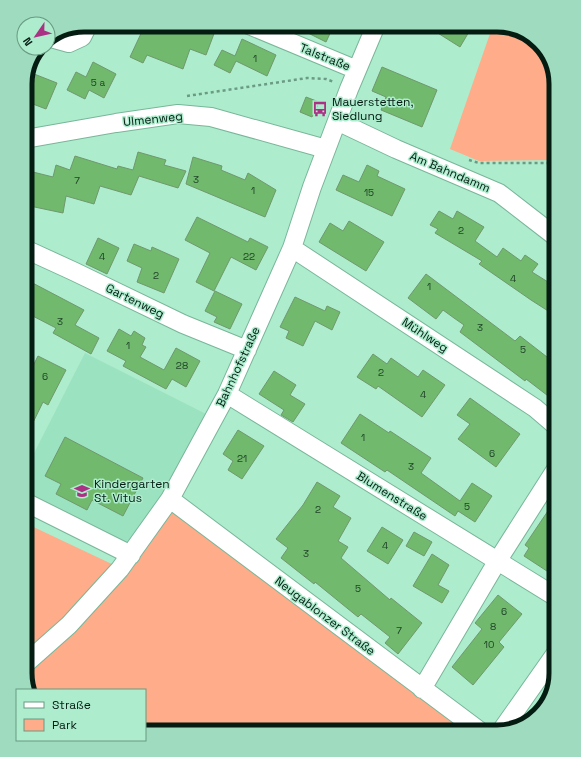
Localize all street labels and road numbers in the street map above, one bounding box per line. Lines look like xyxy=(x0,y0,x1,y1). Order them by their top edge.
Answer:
street label: Talstraße xyxy=(297,40,353,74)
street label: Ulmenweg xyxy=(122,108,184,130)
street label: Am Bahndamm xyxy=(407,148,493,196)
street label: Gartenweg xyxy=(103,280,167,322)
street label: Mühlweg xyxy=(399,314,451,356)
street label: Bahnhofstraße xyxy=(212,324,264,410)
street label: Blumenstraße xyxy=(354,468,430,524)
street label: Neugablonzer Straße xyxy=(271,573,379,659)

